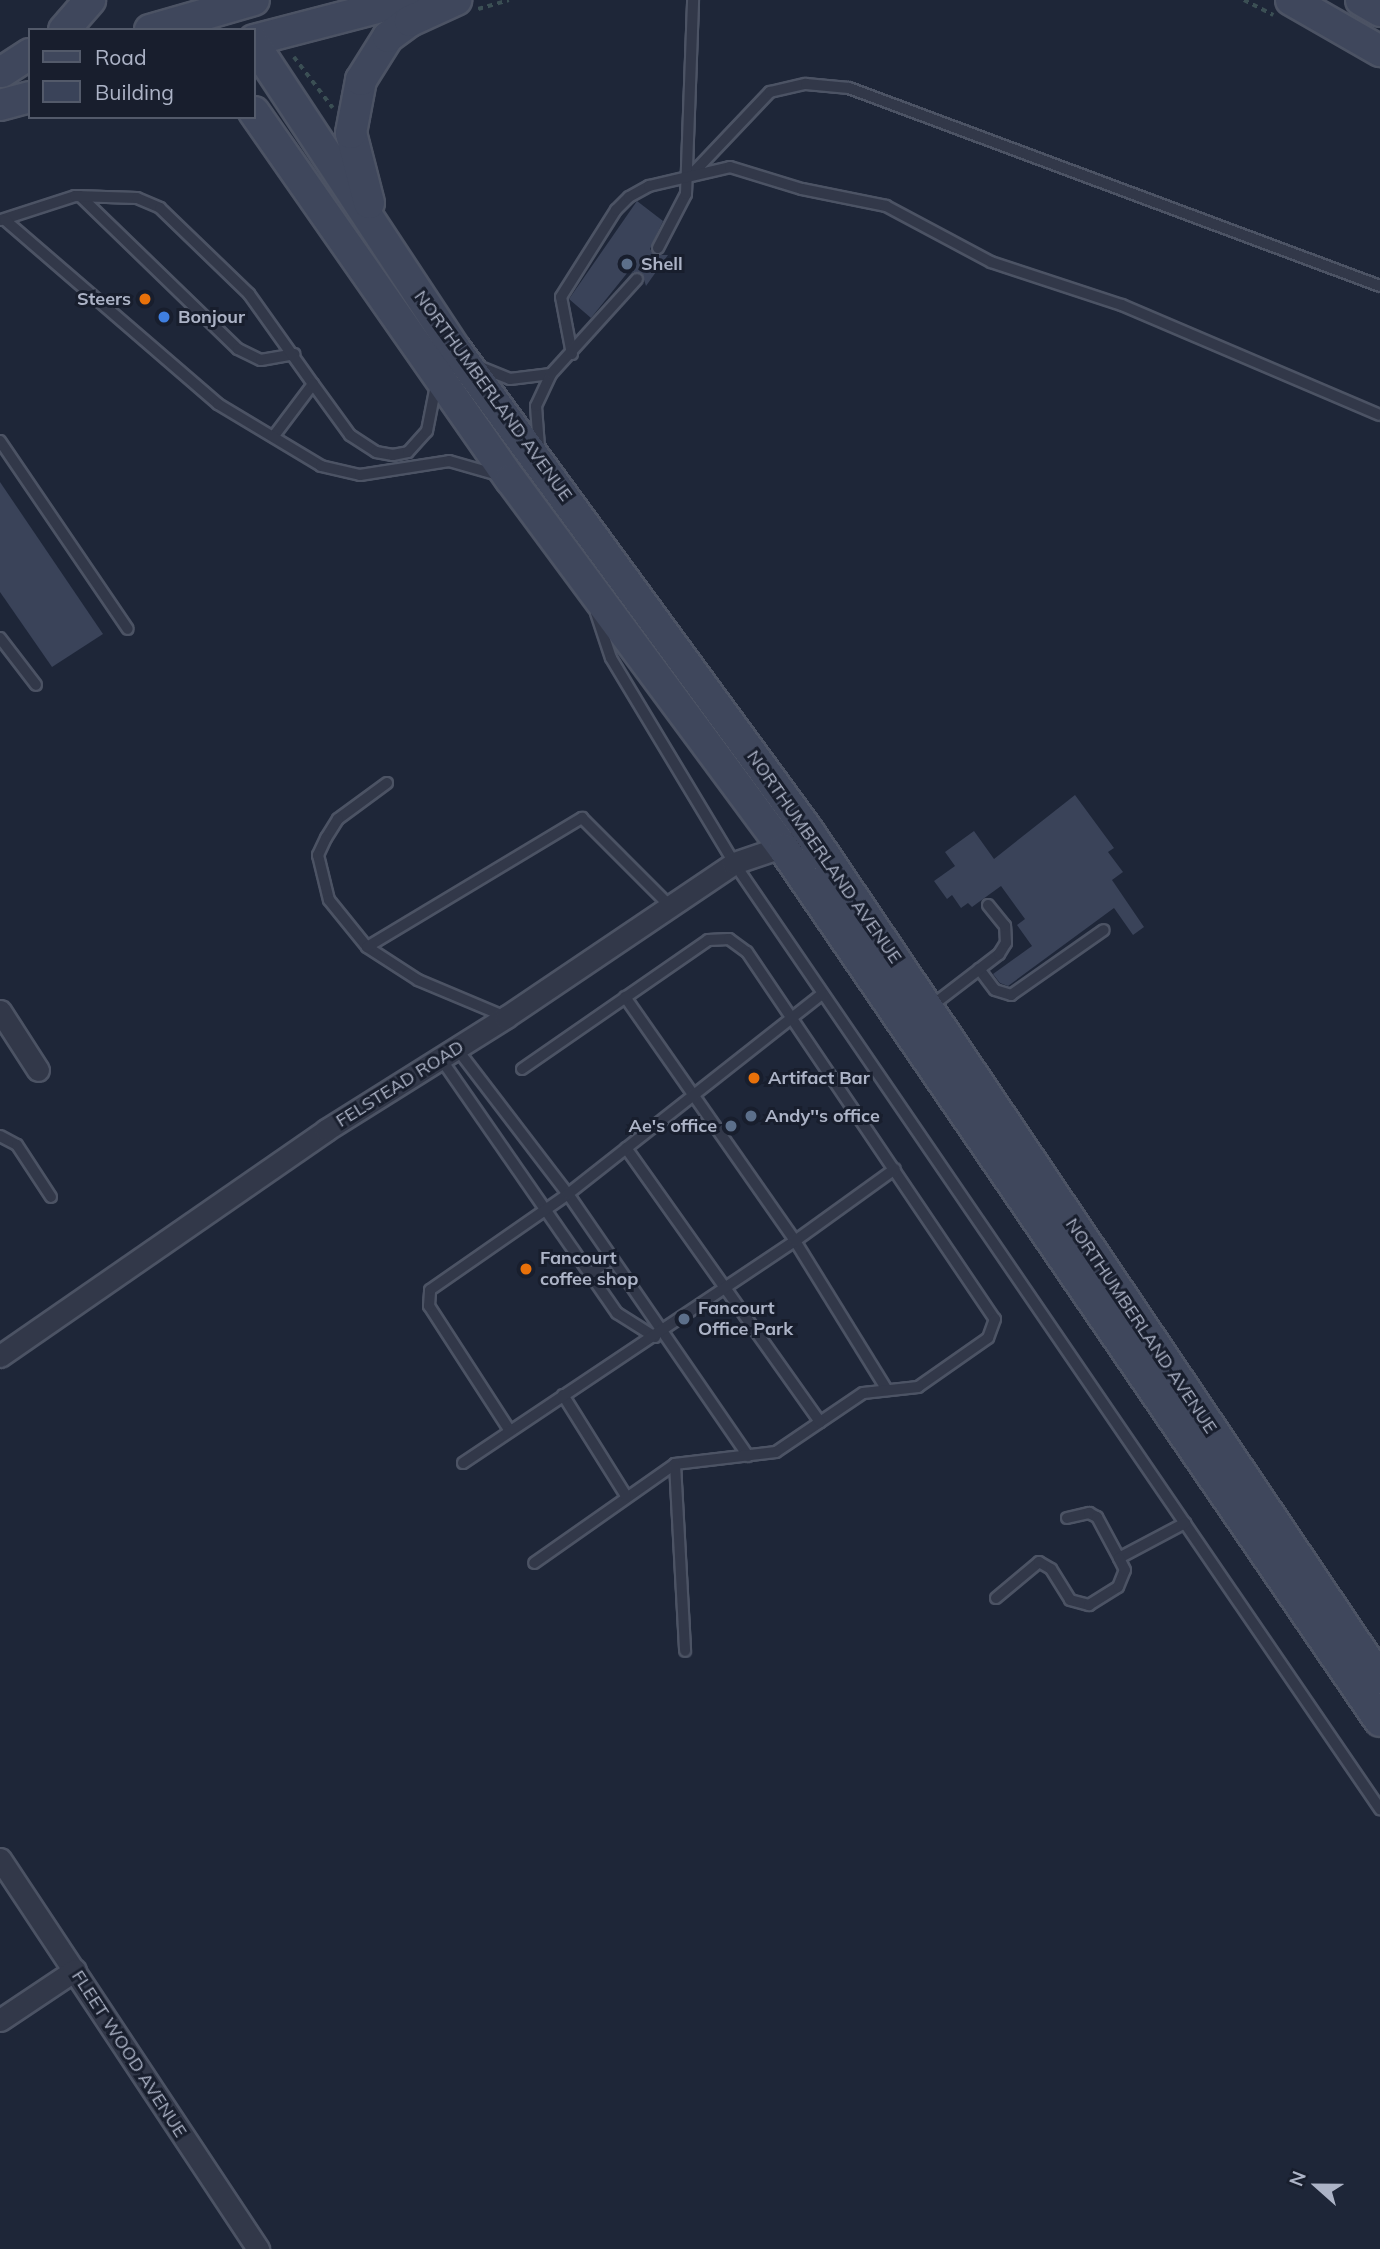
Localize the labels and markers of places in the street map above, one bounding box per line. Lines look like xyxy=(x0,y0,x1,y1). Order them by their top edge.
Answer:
place label: Shell xyxy=(641,253,683,275)
marker: Shell xyxy=(619,256,635,272)
place label: Steers xyxy=(77,288,131,310)
marker: Steers xyxy=(137,291,153,307)
place label: Bonjour xyxy=(178,306,245,328)
marker: Bonjour xyxy=(156,309,172,325)
place label: Artifact Bar xyxy=(768,1067,870,1089)
marker: Artifact Bar xyxy=(746,1070,762,1086)
place label: Andy''s office xyxy=(765,1105,880,1127)
marker: Andy''s office xyxy=(743,1108,759,1124)
place label: Ae's office xyxy=(629,1115,717,1137)
marker: Ae's office xyxy=(723,1118,739,1134)
place label: Fancourt coffee shop xyxy=(540,1248,638,1290)
marker: Fancourt coffee shop xyxy=(518,1261,534,1277)
place label: Fancourt Office Park xyxy=(698,1298,793,1340)
marker: Fancourt Office Park xyxy=(676,1311,692,1327)

